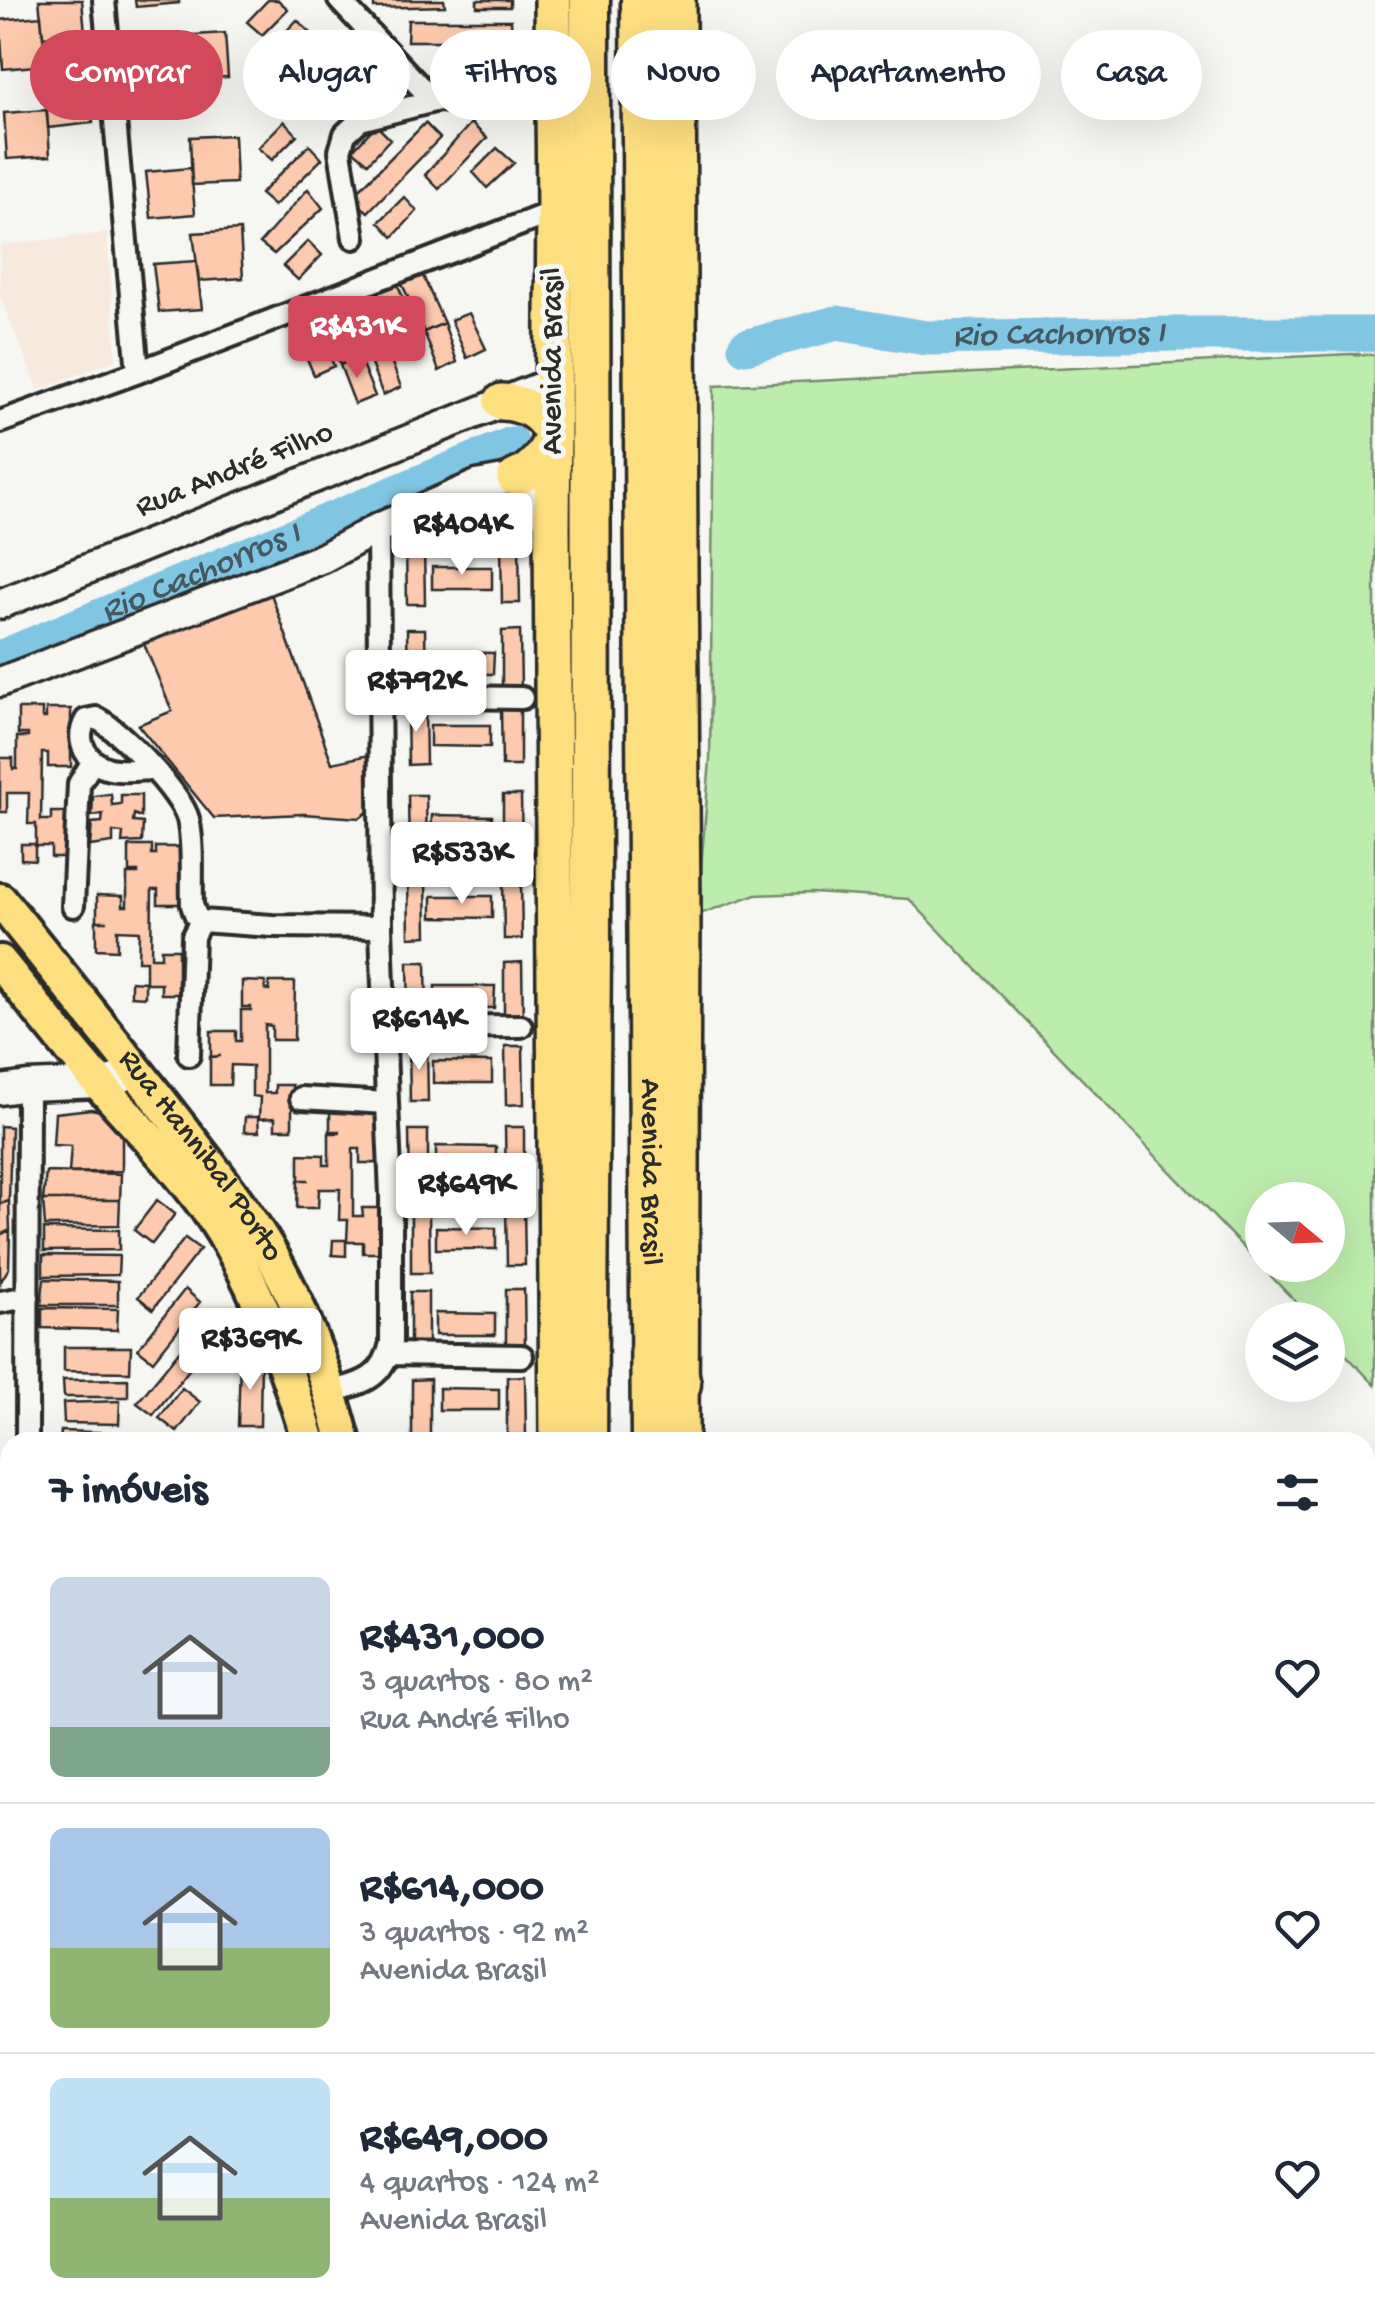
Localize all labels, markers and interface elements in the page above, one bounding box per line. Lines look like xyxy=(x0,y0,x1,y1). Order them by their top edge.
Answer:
chip: Comprar xyxy=(30,30,223,120)
chip: Alugar xyxy=(243,30,410,120)
chip: Filtros xyxy=(430,30,591,120)
chip: Novo xyxy=(611,30,756,120)
chip: Apartamento xyxy=(776,30,1041,120)
chip: Casa xyxy=(1061,30,1202,120)
street label: Avenida Brasil xyxy=(535,268,573,454)
pin: R$431K xyxy=(276,296,438,381)
text: R$431K xyxy=(310,309,404,347)
water label: Rio Cachorros I xyxy=(952,314,1167,358)
street label: Rua André Filho xyxy=(131,414,339,528)
pin: R$404K xyxy=(381,493,543,578)
text: R$404K xyxy=(413,506,511,544)
water label: Rio Cachorros I xyxy=(95,513,308,634)
pin: R$792K xyxy=(335,650,497,735)
text: R$792K xyxy=(367,663,465,701)
pin: R$533K xyxy=(381,822,543,907)
text: R$533K xyxy=(413,835,511,873)
pin: R$614K xyxy=(338,988,500,1073)
text: R$614K xyxy=(372,1001,466,1039)
street label: Rua Hannibal Porto xyxy=(108,1043,291,1269)
street label: Avenida Brasil xyxy=(629,1078,669,1266)
pin: R$649K xyxy=(385,1153,547,1238)
text: R$649K xyxy=(418,1166,514,1204)
north arrow xyxy=(1245,1182,1345,1282)
map controls xyxy=(1245,1182,1345,1402)
button: layers xyxy=(1245,1302,1345,1402)
pin: R$369K xyxy=(169,1308,331,1393)
text: R$369K xyxy=(201,1321,299,1359)
icon: filters xyxy=(1270,1465,1325,1520)
text: 7 imóveis xyxy=(50,1468,207,1517)
text: R$431,000 xyxy=(360,1615,544,1664)
icon: home xyxy=(130,1617,250,1737)
icon: heart xyxy=(1270,1650,1325,1705)
text: 3 quartos · 80 m² xyxy=(360,1664,593,1702)
text: Rua André Filho xyxy=(360,1702,570,1740)
text: R$614,000 xyxy=(360,1866,544,1915)
icon: home xyxy=(130,1868,250,1988)
icon: heart xyxy=(1270,1901,1325,1956)
text: 3 quartos · 92 m² xyxy=(360,1915,589,1953)
text: Avenida Brasil xyxy=(360,1953,547,1991)
text: R$649,000 xyxy=(360,2116,548,2165)
icon: home xyxy=(130,2118,250,2238)
icon: heart xyxy=(1270,2151,1325,2206)
text: 4 quartos · 124 m² xyxy=(360,2165,599,2203)
text: Avenida Brasil xyxy=(360,2203,547,2241)

